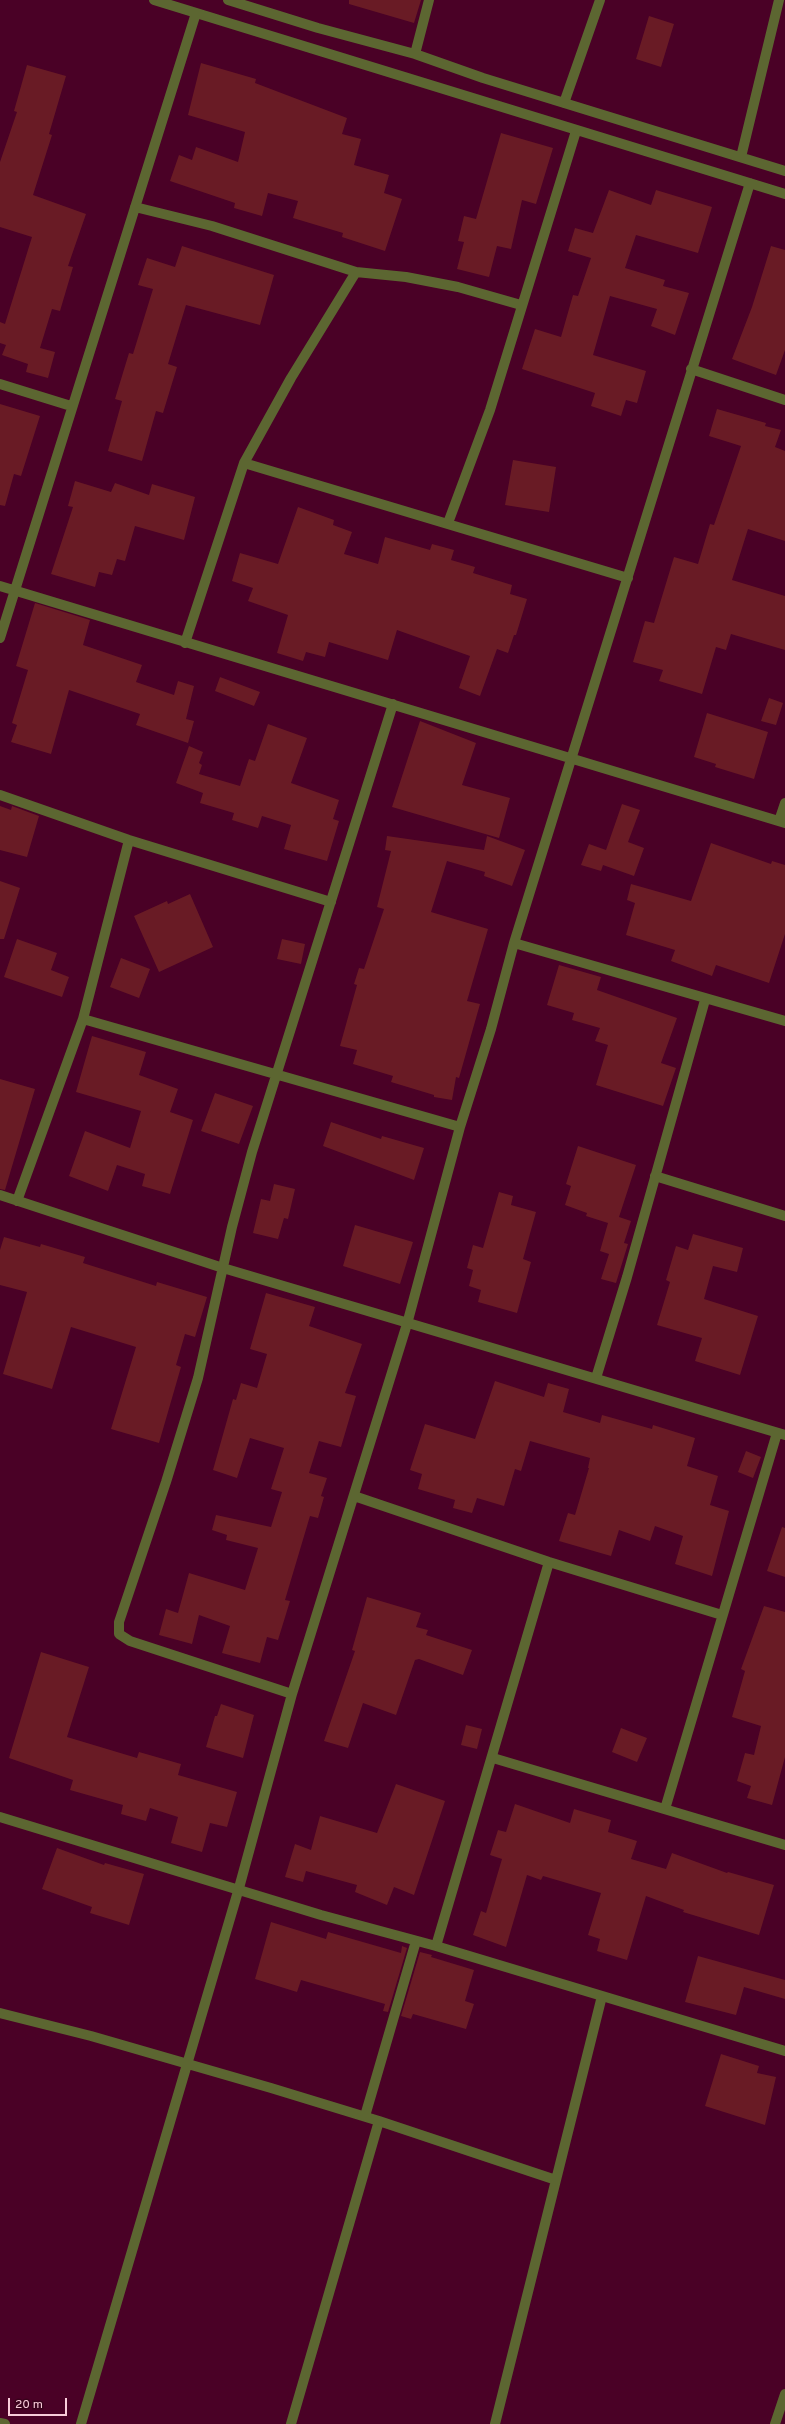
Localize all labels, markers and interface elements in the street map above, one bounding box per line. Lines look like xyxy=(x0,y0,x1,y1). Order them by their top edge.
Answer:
scale bar xyxy=(10,2390,69,2416)
text: 20 m xyxy=(15,2397,43,2413)

